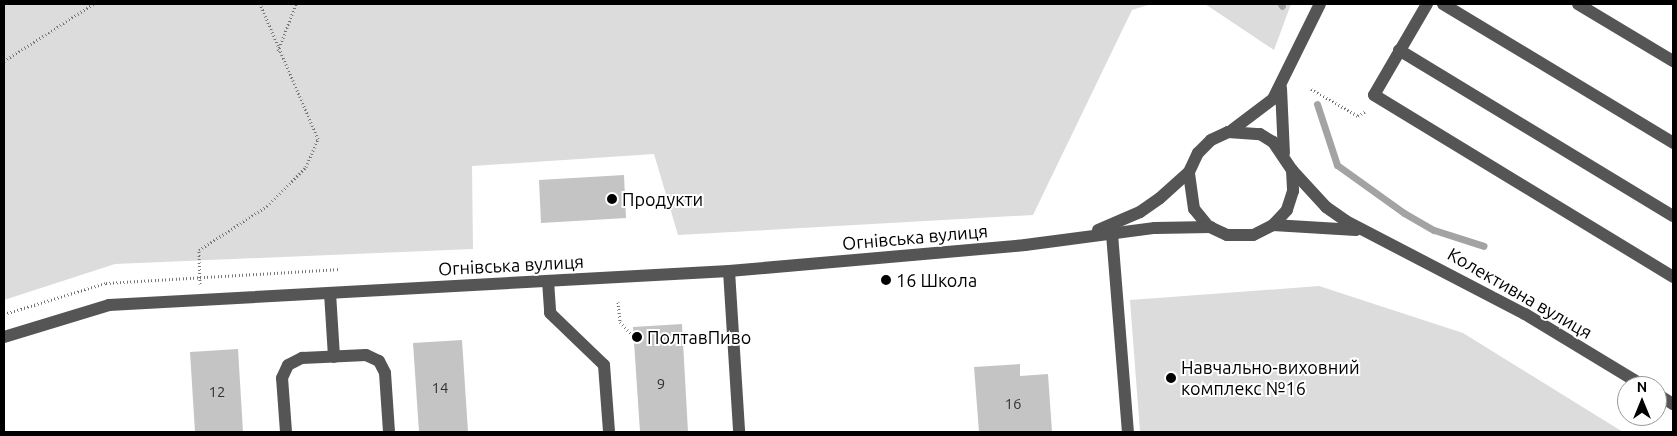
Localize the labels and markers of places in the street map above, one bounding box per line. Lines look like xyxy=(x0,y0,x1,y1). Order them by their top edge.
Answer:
place label: Продукти xyxy=(622,188,703,210)
marker: Продукти xyxy=(606,193,618,205)
place label: 16 Школа xyxy=(896,269,977,291)
marker: 16 Школа xyxy=(880,274,892,286)
place label: ПолтавПиво xyxy=(647,326,751,348)
marker: ПолтавПиво xyxy=(631,331,643,343)
place label: Навчально-виховний комплекс №16 xyxy=(1181,357,1360,399)
marker: Навчально-виховний комплекс №16 xyxy=(1165,372,1177,384)

